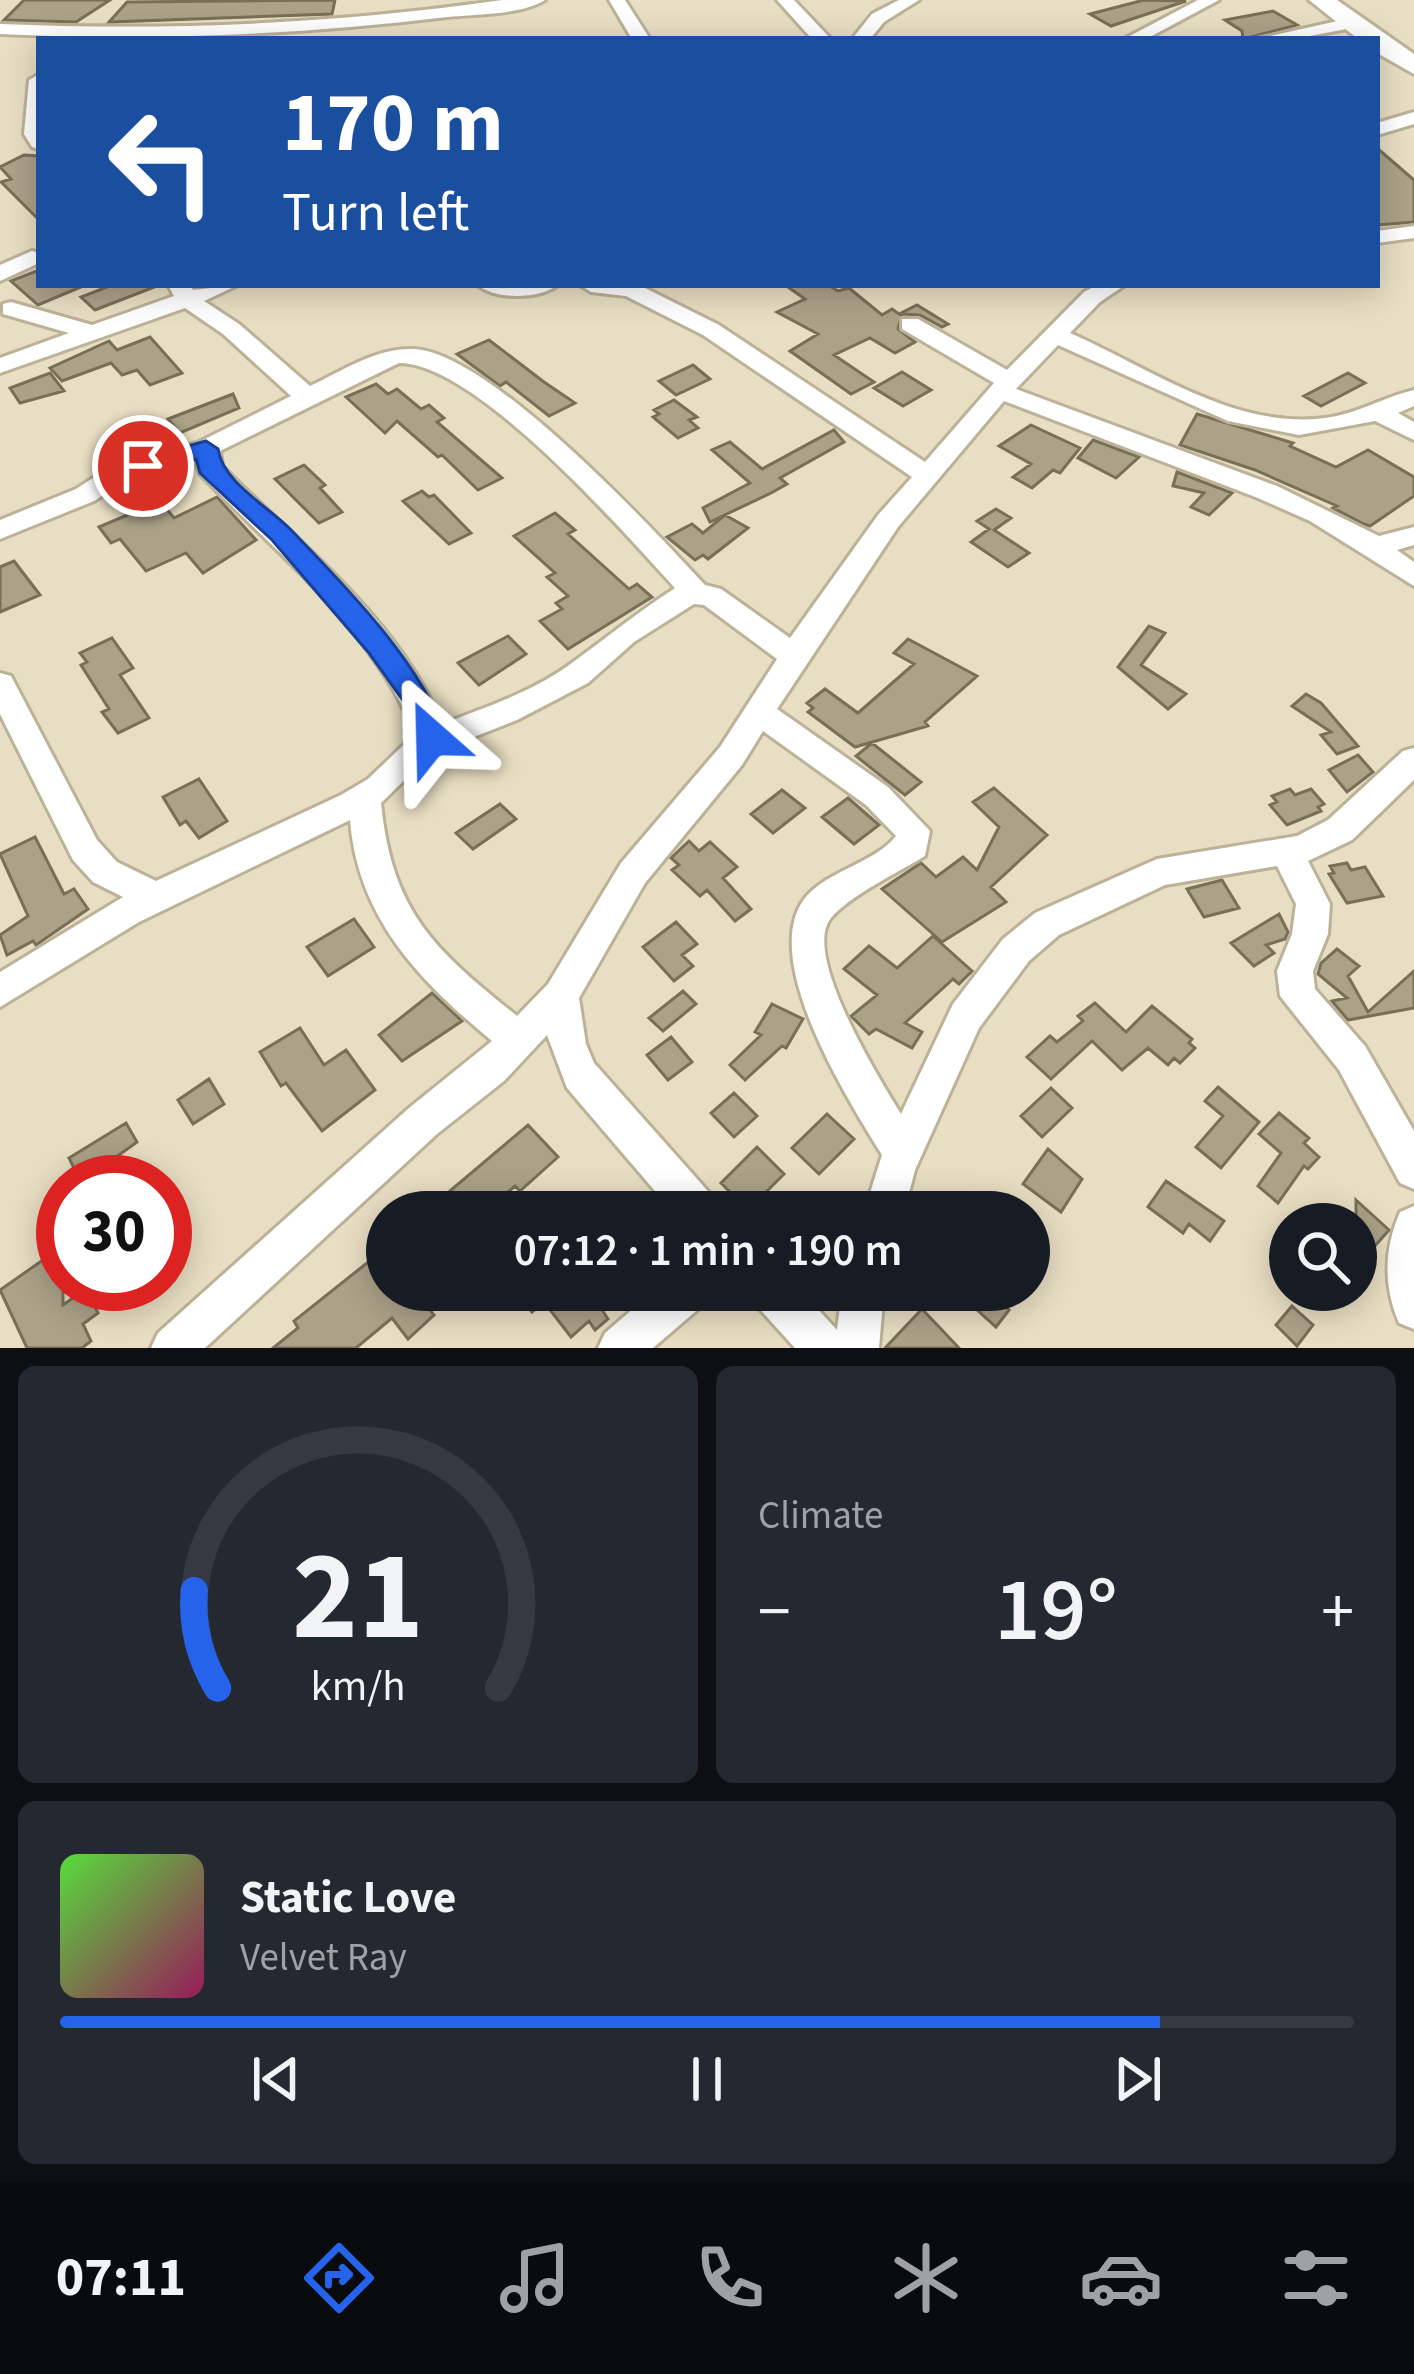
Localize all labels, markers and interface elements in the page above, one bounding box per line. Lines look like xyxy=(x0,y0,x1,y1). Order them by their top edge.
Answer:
text: 170 m xyxy=(282,64,504,184)
icon: left xyxy=(84,84,240,240)
text: Turn left xyxy=(282,175,469,252)
pin xyxy=(92,415,194,517)
icon: arrive xyxy=(110,433,176,499)
position arrow xyxy=(369,675,495,801)
speed limit sign: 30 xyxy=(36,1155,192,1311)
map controls xyxy=(1269,1203,1377,1311)
button: search xyxy=(1269,1203,1377,1311)
text: 07:12 · 1 min · 190 m xyxy=(514,1219,902,1283)
text: Climate xyxy=(758,1488,883,1544)
text: 21 xyxy=(292,1509,424,1687)
text: 19° xyxy=(994,1547,1118,1675)
text: − xyxy=(758,1565,791,1659)
text: + xyxy=(1321,1565,1354,1659)
text: km/h xyxy=(310,1655,406,1716)
text: Static Love xyxy=(240,1866,456,1930)
text: Velvet Ray xyxy=(240,1930,407,1986)
icon: previous xyxy=(243,2046,309,2112)
icon: pause xyxy=(674,2046,740,2112)
icon: next xyxy=(1105,2046,1171,2112)
icon: directions xyxy=(297,2236,381,2320)
icon: music xyxy=(493,2236,577,2320)
icon: phone xyxy=(688,2236,772,2320)
icon: climate xyxy=(884,2236,968,2320)
icon: car xyxy=(1079,2236,1163,2320)
icon: filters xyxy=(1274,2236,1358,2320)
text: 07:11 xyxy=(56,2240,186,2317)

